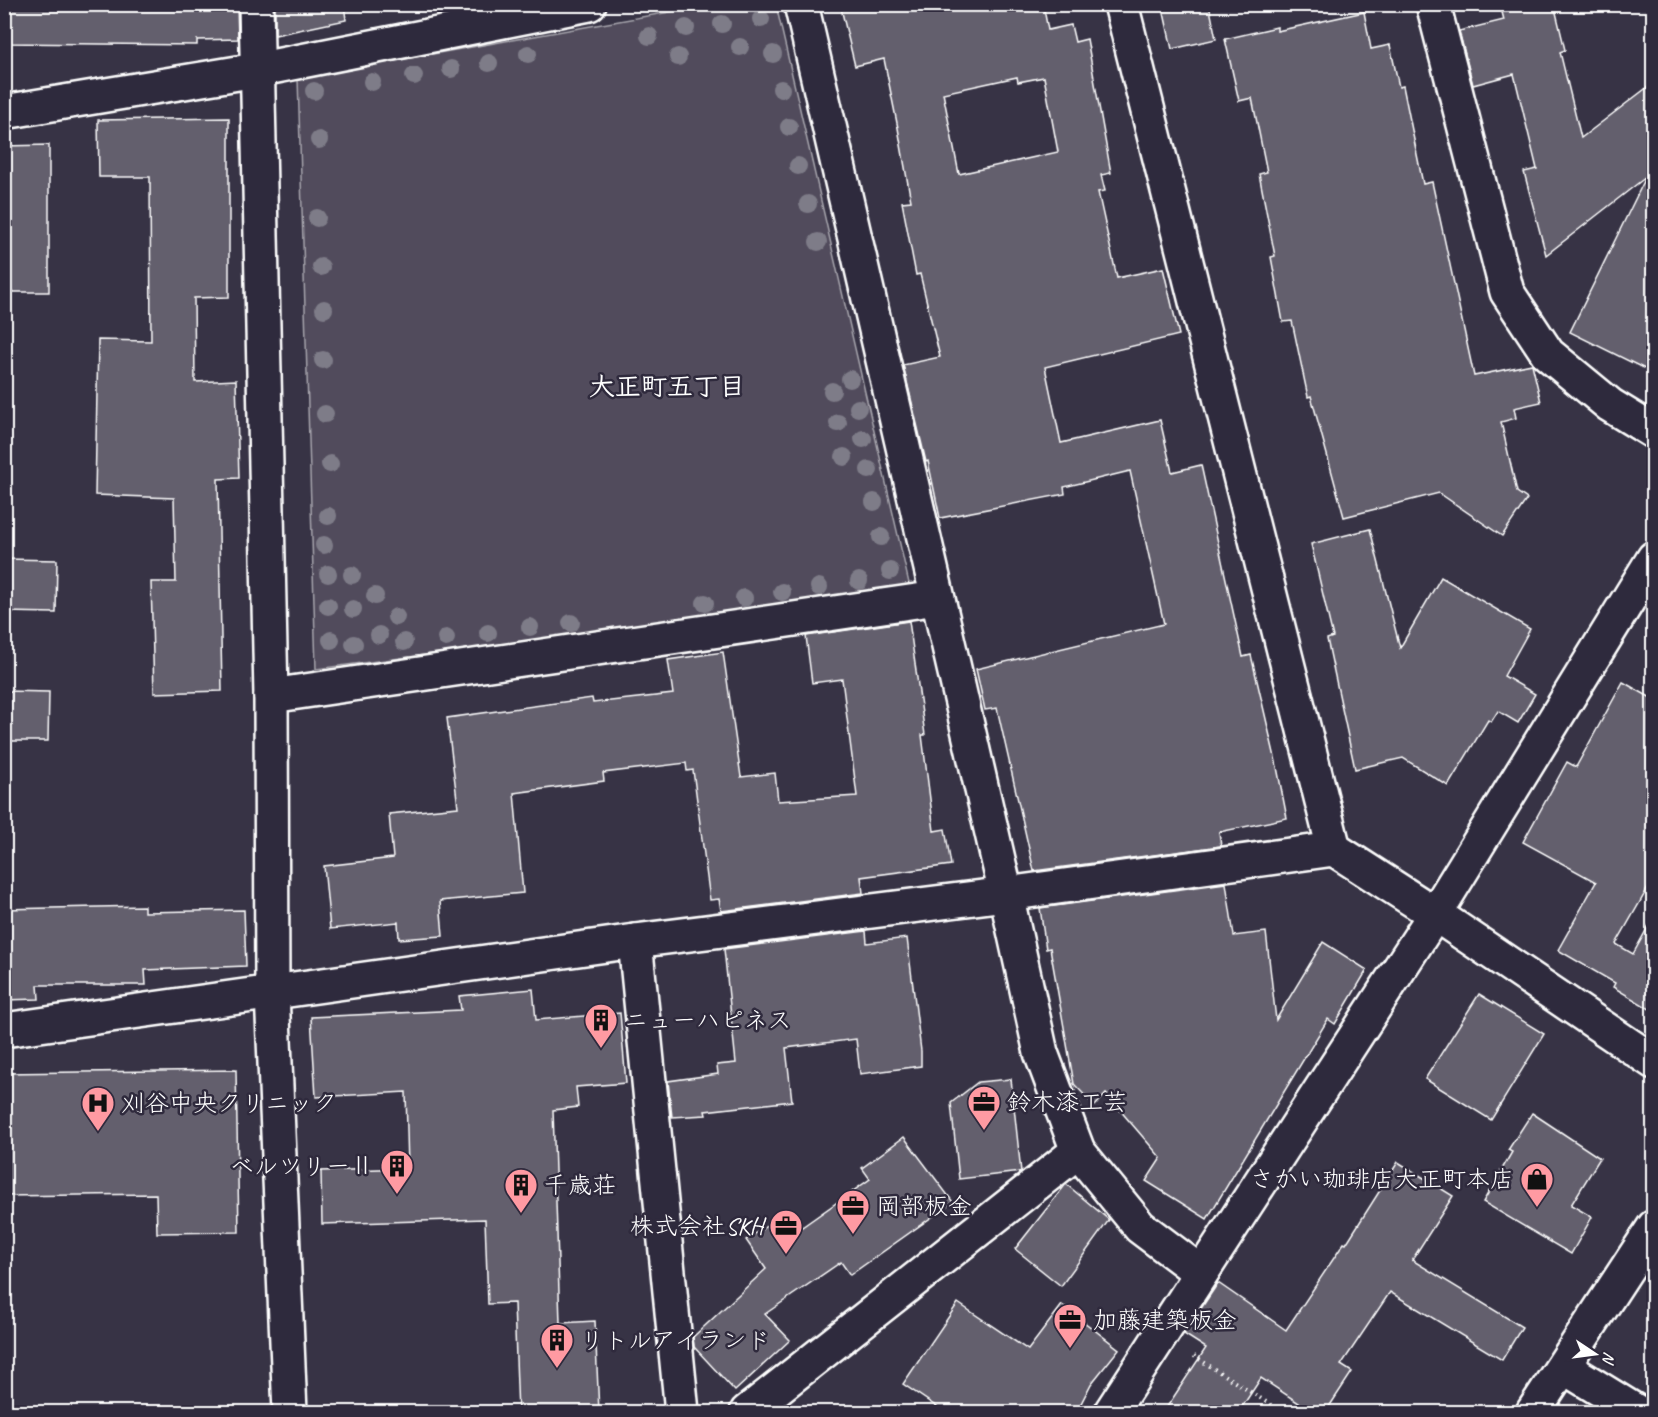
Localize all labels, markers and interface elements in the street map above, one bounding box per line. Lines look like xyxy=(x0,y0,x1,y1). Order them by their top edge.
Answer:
district label: 大正町五丁目 xyxy=(589,370,745,403)
building icon: ニューハピネス xyxy=(583,1002,619,1049)
place label: ニューハピネス xyxy=(624,1005,792,1035)
office icon: 鈴木漆工芸 xyxy=(966,1084,1002,1131)
hospital icon: 刈谷中央クリニック xyxy=(80,1085,116,1132)
place label: 鈴木漆工芸 xyxy=(1007,1087,1127,1117)
place label: 刈谷中央クリニック xyxy=(121,1088,337,1118)
building icon: ベルツリーⅡ xyxy=(379,1148,415,1195)
place label: ベルツリーⅡ xyxy=(230,1151,374,1181)
shop icon: さかい珈琲店大正町本店 xyxy=(1519,1161,1555,1208)
place label: さかい珈琲店大正町本店 xyxy=(1250,1164,1514,1194)
building icon: 千歳荘 xyxy=(503,1167,539,1214)
place label: 千歳荘 xyxy=(544,1170,616,1200)
office icon: 岡部板金 xyxy=(835,1188,871,1235)
place label: 岡部板金 xyxy=(876,1191,972,1221)
office icon: 株式会社SKH xyxy=(768,1208,804,1255)
place label: 株式会社SKH xyxy=(630,1211,767,1241)
office icon: 加藤建築板金 xyxy=(1052,1302,1088,1349)
place label: 加藤建築板金 xyxy=(1093,1305,1237,1335)
building icon: リトルアイランド xyxy=(539,1322,575,1369)
north arrow xyxy=(1565,1324,1625,1384)
place label: リトルアイランド xyxy=(580,1325,771,1355)
text: N xyxy=(1597,1350,1619,1367)

